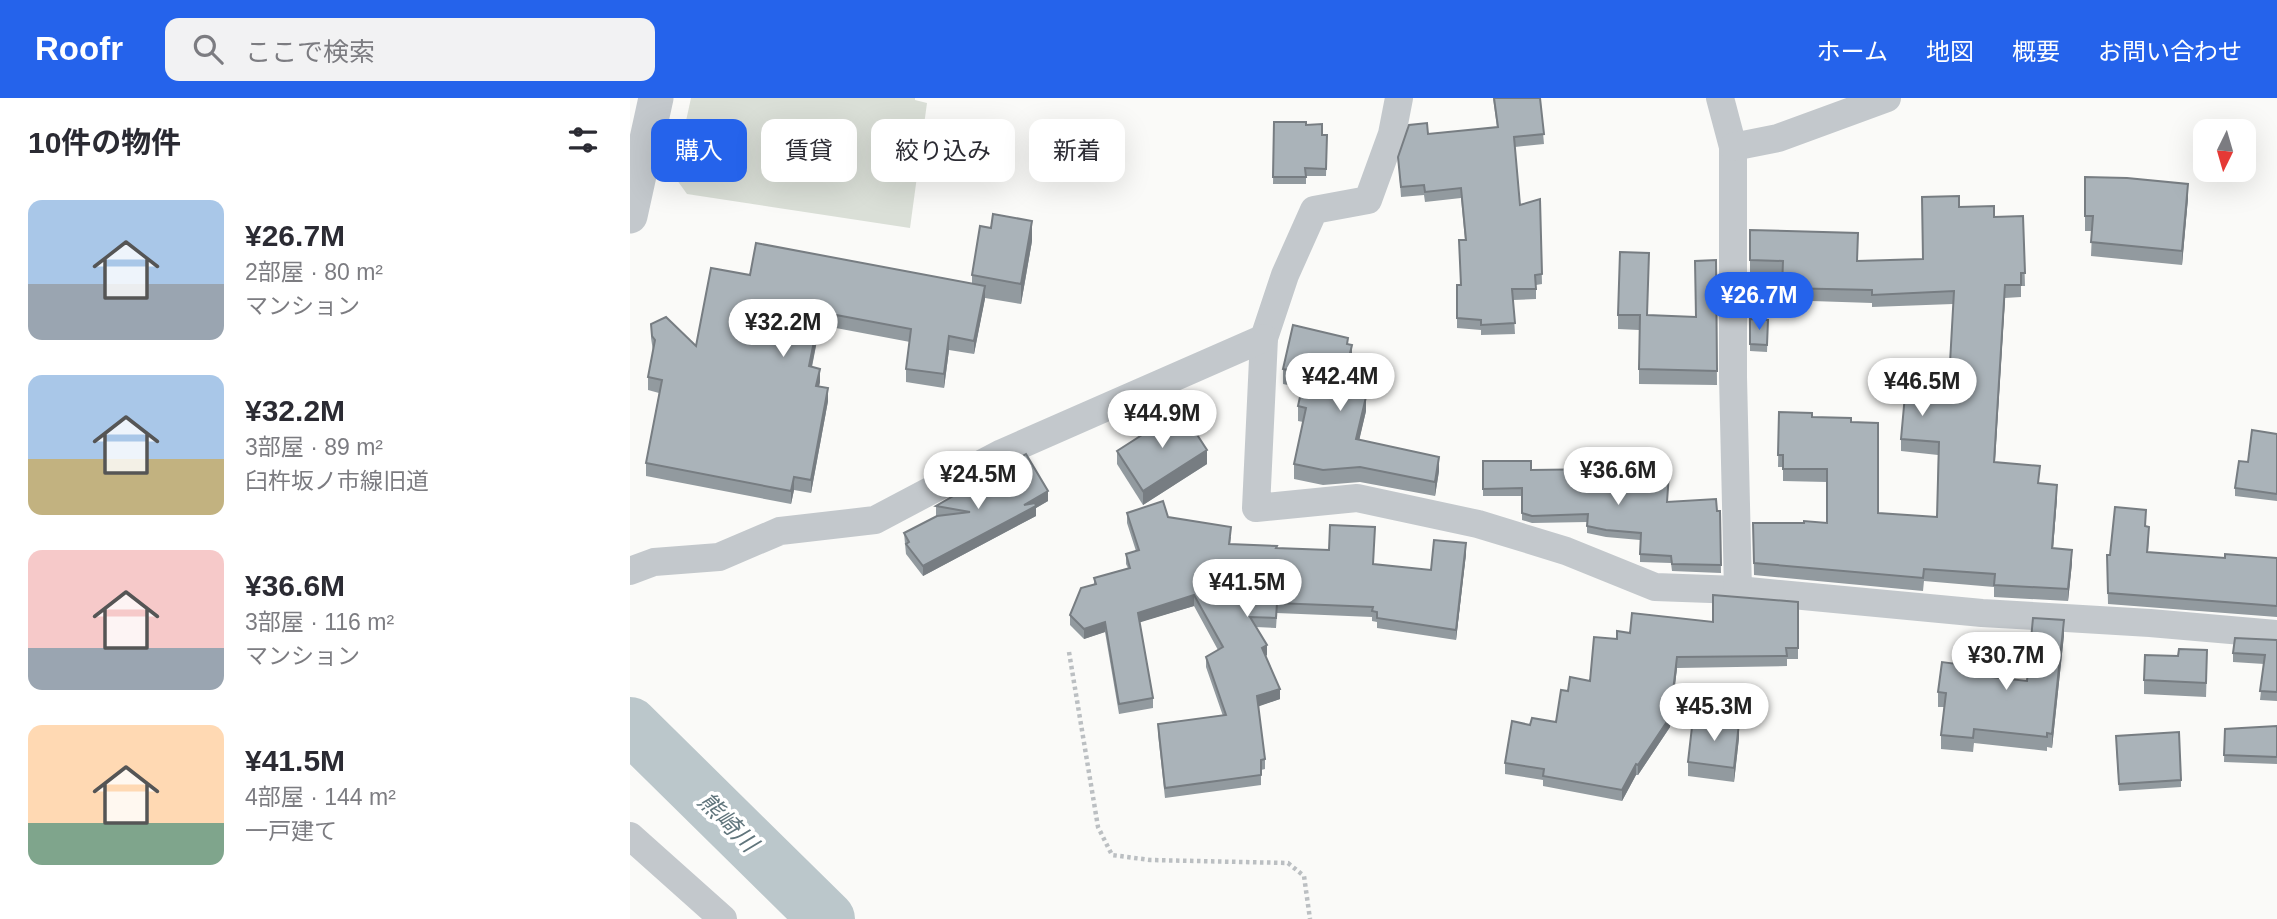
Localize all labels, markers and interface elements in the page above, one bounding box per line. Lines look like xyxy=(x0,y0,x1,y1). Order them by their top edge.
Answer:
search box xyxy=(165,18,655,81)
text: Roofr xyxy=(35,30,123,67)
icon: search xyxy=(189,30,227,68)
text: ここで検索 xyxy=(245,37,375,67)
text: ホーム xyxy=(1817,38,1888,65)
text: 地図 xyxy=(1926,38,1974,65)
text: 概要 xyxy=(2012,38,2060,65)
text: お問い合わせ xyxy=(2098,38,2242,65)
chip: 購入 xyxy=(651,119,747,182)
chip: 賃貸 xyxy=(761,119,857,182)
chip: 絞り込み xyxy=(871,119,1015,182)
chip: 新着 xyxy=(1029,119,1125,182)
north arrow xyxy=(2193,119,2256,182)
map controls xyxy=(2193,119,2256,182)
icon: filters xyxy=(564,121,602,159)
text: 10件の物件 xyxy=(28,126,181,159)
text: ¥26.7M xyxy=(245,219,345,252)
icon: home xyxy=(84,228,168,312)
text: 2部屋 · 80 m² xyxy=(245,259,383,285)
pin: ¥26.7M xyxy=(1702,272,1816,332)
text: ¥26.7M xyxy=(1721,282,1797,308)
text: マンション xyxy=(245,293,360,319)
pin: ¥32.2M xyxy=(726,300,840,359)
text: ¥32.2M xyxy=(745,309,821,335)
pin: ¥42.4M xyxy=(1283,354,1397,413)
pin: ¥46.5M xyxy=(1865,358,1979,418)
text: ¥42.4M xyxy=(1302,363,1378,389)
text: ¥46.5M xyxy=(1884,368,1960,394)
pin: ¥44.9M xyxy=(1105,390,1219,450)
text: ¥32.2M xyxy=(245,394,345,427)
text: ¥44.9M xyxy=(1124,400,1200,426)
icon: home xyxy=(84,403,168,487)
text: 3部屋 · 89 m² xyxy=(245,434,383,460)
pin: ¥36.6M xyxy=(1561,448,1675,507)
pin: ¥24.5M xyxy=(921,452,1035,511)
text: ¥36.6M xyxy=(1580,457,1656,483)
text: ¥24.5M xyxy=(940,461,1016,487)
text: 臼杵坂ノ市線旧道 xyxy=(245,468,429,494)
pin: ¥41.5M xyxy=(1190,560,1304,619)
text: ¥36.6M xyxy=(245,569,345,602)
text: ¥41.5M xyxy=(1209,569,1285,595)
icon: home xyxy=(84,578,168,662)
text: 3部屋 · 116 m² xyxy=(245,609,394,635)
pin: ¥30.7M xyxy=(1949,632,2063,692)
text: ¥30.7M xyxy=(1968,642,2044,668)
text: マンション xyxy=(245,643,360,669)
pin: ¥45.3M xyxy=(1657,684,1771,743)
text: ¥45.3M xyxy=(1676,693,1752,719)
text: ¥41.5M xyxy=(245,744,345,777)
icon: home xyxy=(84,753,168,837)
text: 4部屋 · 144 m² xyxy=(245,784,396,810)
water label: 熊崎川 xyxy=(693,787,765,859)
text: 一戸建て xyxy=(245,818,337,844)

